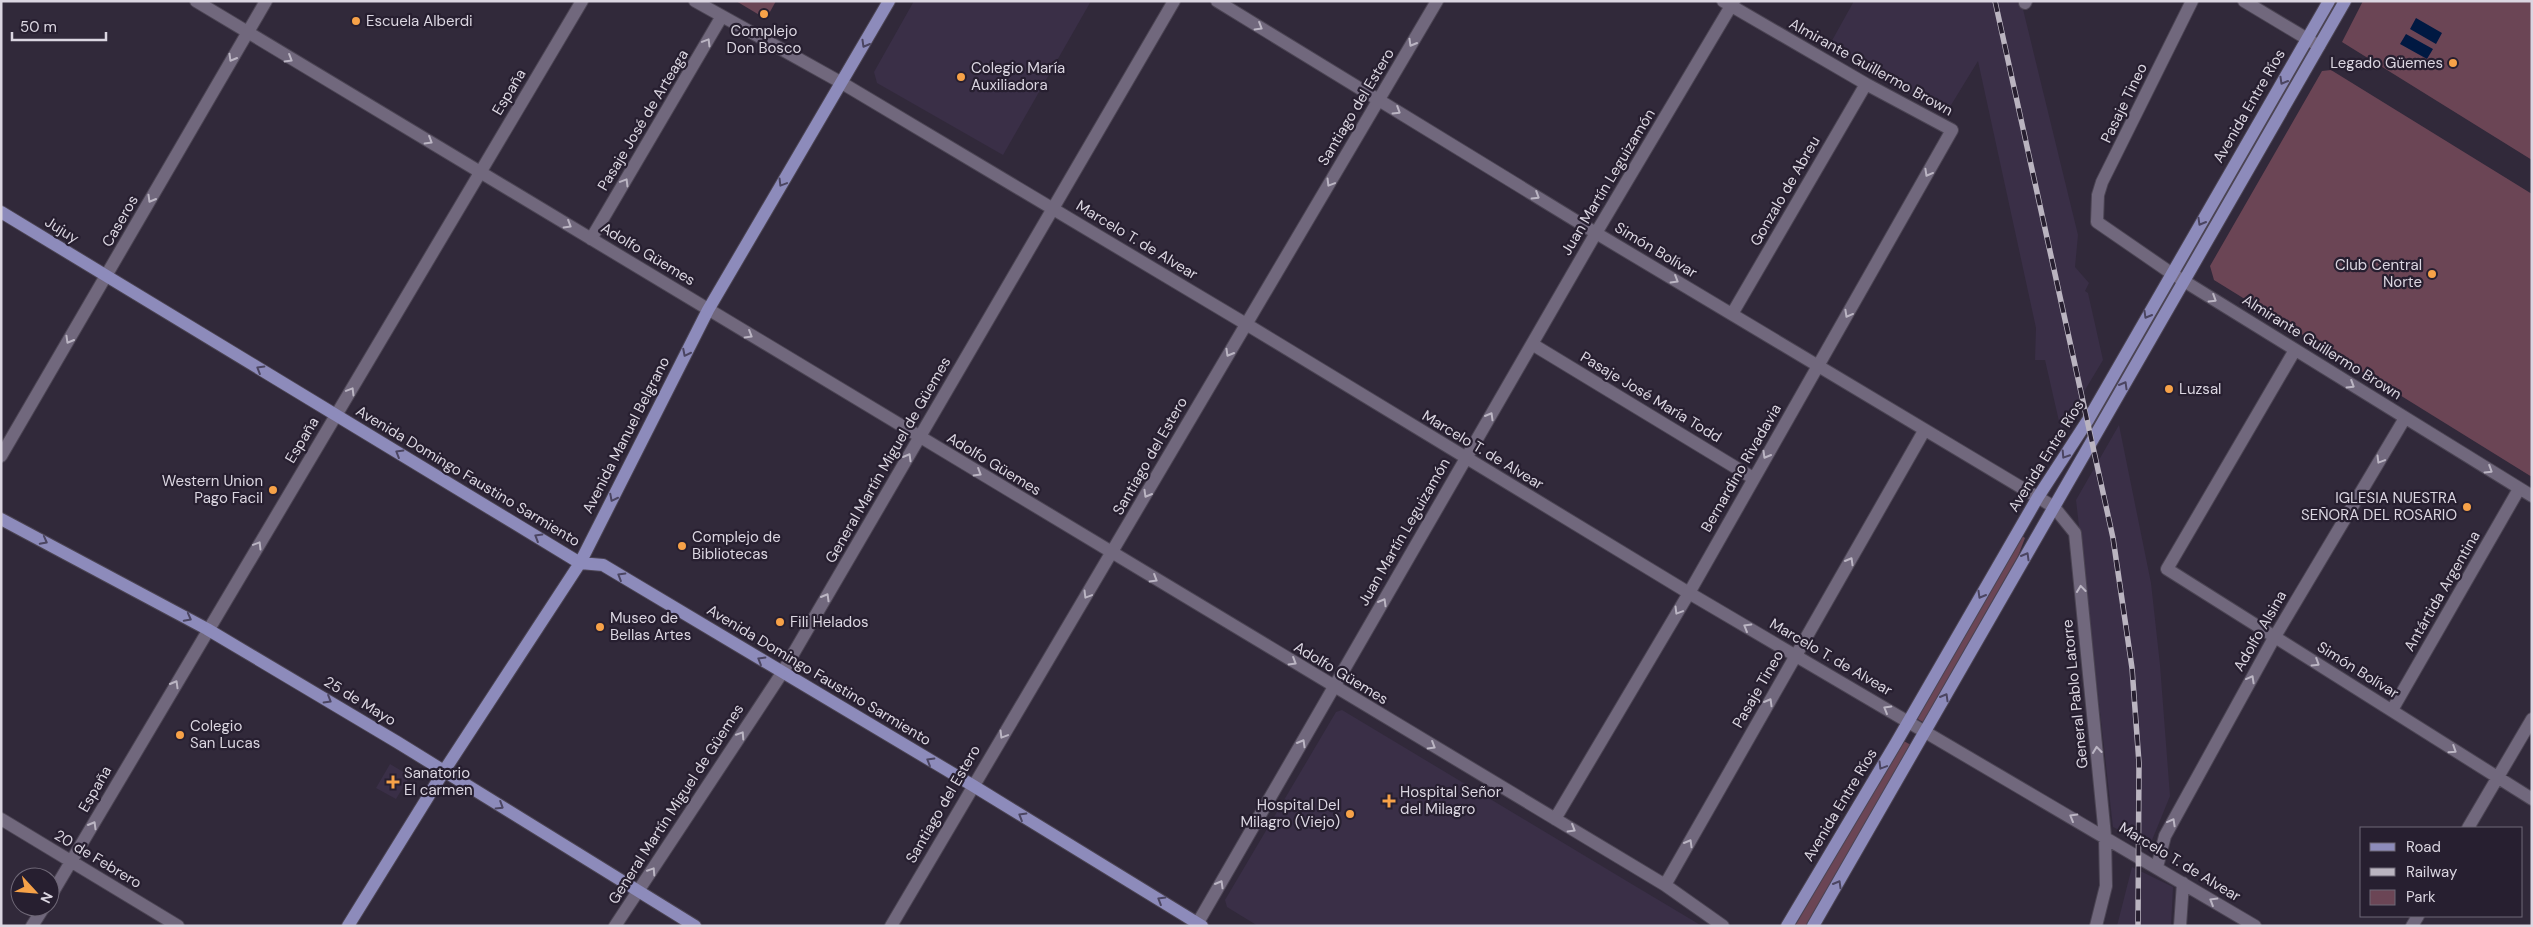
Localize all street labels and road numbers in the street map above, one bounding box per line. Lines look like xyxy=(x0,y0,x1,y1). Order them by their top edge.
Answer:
street label: Almirante Guillermo Brown xyxy=(1786,14,1956,120)
street label: Santiago del Estero xyxy=(1313,45,1399,169)
street label: Avenida Entre Ríos xyxy=(2208,45,2290,167)
street label: Pasaje José de Arteaga xyxy=(593,46,693,194)
street label: Pasaje Tineo xyxy=(2096,60,2152,146)
street label: España xyxy=(487,65,531,119)
street label: Juan Martín Leguizamón xyxy=(1556,105,1660,259)
street label: Gonzalo de Abreu xyxy=(1745,132,1825,250)
street label: Caseros xyxy=(97,191,143,251)
street label: Marcelo T. de Alvear xyxy=(1072,196,1202,284)
street label: Jujuy xyxy=(41,212,83,249)
street label: Simón Bolívar xyxy=(1611,217,1701,283)
street label: Adolfo Güemes xyxy=(597,218,699,290)
street label: Almirante Guillermo Brown xyxy=(2239,290,2405,404)
street label: Pasaje José María Todd xyxy=(1577,347,1725,447)
street label: Avenida Manuel Belgrano xyxy=(578,353,674,517)
street label: General Martín Miguel de Güemes xyxy=(821,353,955,567)
street label: Santiago del Estero xyxy=(1108,393,1192,519)
street label: Avenida Entre Ríos xyxy=(2003,396,2089,516)
street label: Bernardino Rivadavia xyxy=(1696,400,1786,536)
street label: Avenida Domingo Faustino Sarmiento xyxy=(352,401,584,551)
street label: Marcelo T. de Alvear xyxy=(1418,406,1548,494)
street label: España xyxy=(280,413,324,467)
street label: Adolfo Güemes xyxy=(943,428,1045,500)
street label: Juan Martín Leguizamón xyxy=(1353,454,1455,610)
street label: Antártida Argentina xyxy=(2399,527,2485,655)
street label: Adolfo Alsina xyxy=(2229,587,2291,675)
street label: Avenida Domingo Faustino Sarmiento xyxy=(703,600,935,750)
street label: Marcelo T. de Alvear xyxy=(1766,614,1896,701)
street label: General Pablo Latorre xyxy=(2057,618,2093,770)
street label: Adolfo Güemes xyxy=(1290,637,1392,709)
street label: Simón Bolívar xyxy=(2313,637,2403,703)
street label: Pasaje Tineo xyxy=(1728,646,1788,731)
street label: 25 de Mayo xyxy=(320,672,400,730)
street label: General Martín Miguel de Güemes xyxy=(604,700,748,908)
street label: Santiago del Estero xyxy=(901,741,985,867)
street label: Avenida Entre Ríos xyxy=(1798,745,1882,865)
street label: España xyxy=(74,762,116,816)
street label: Marcelo T. de Alvear xyxy=(2115,818,2245,906)
street label: 20 de Febrero xyxy=(51,825,145,893)

